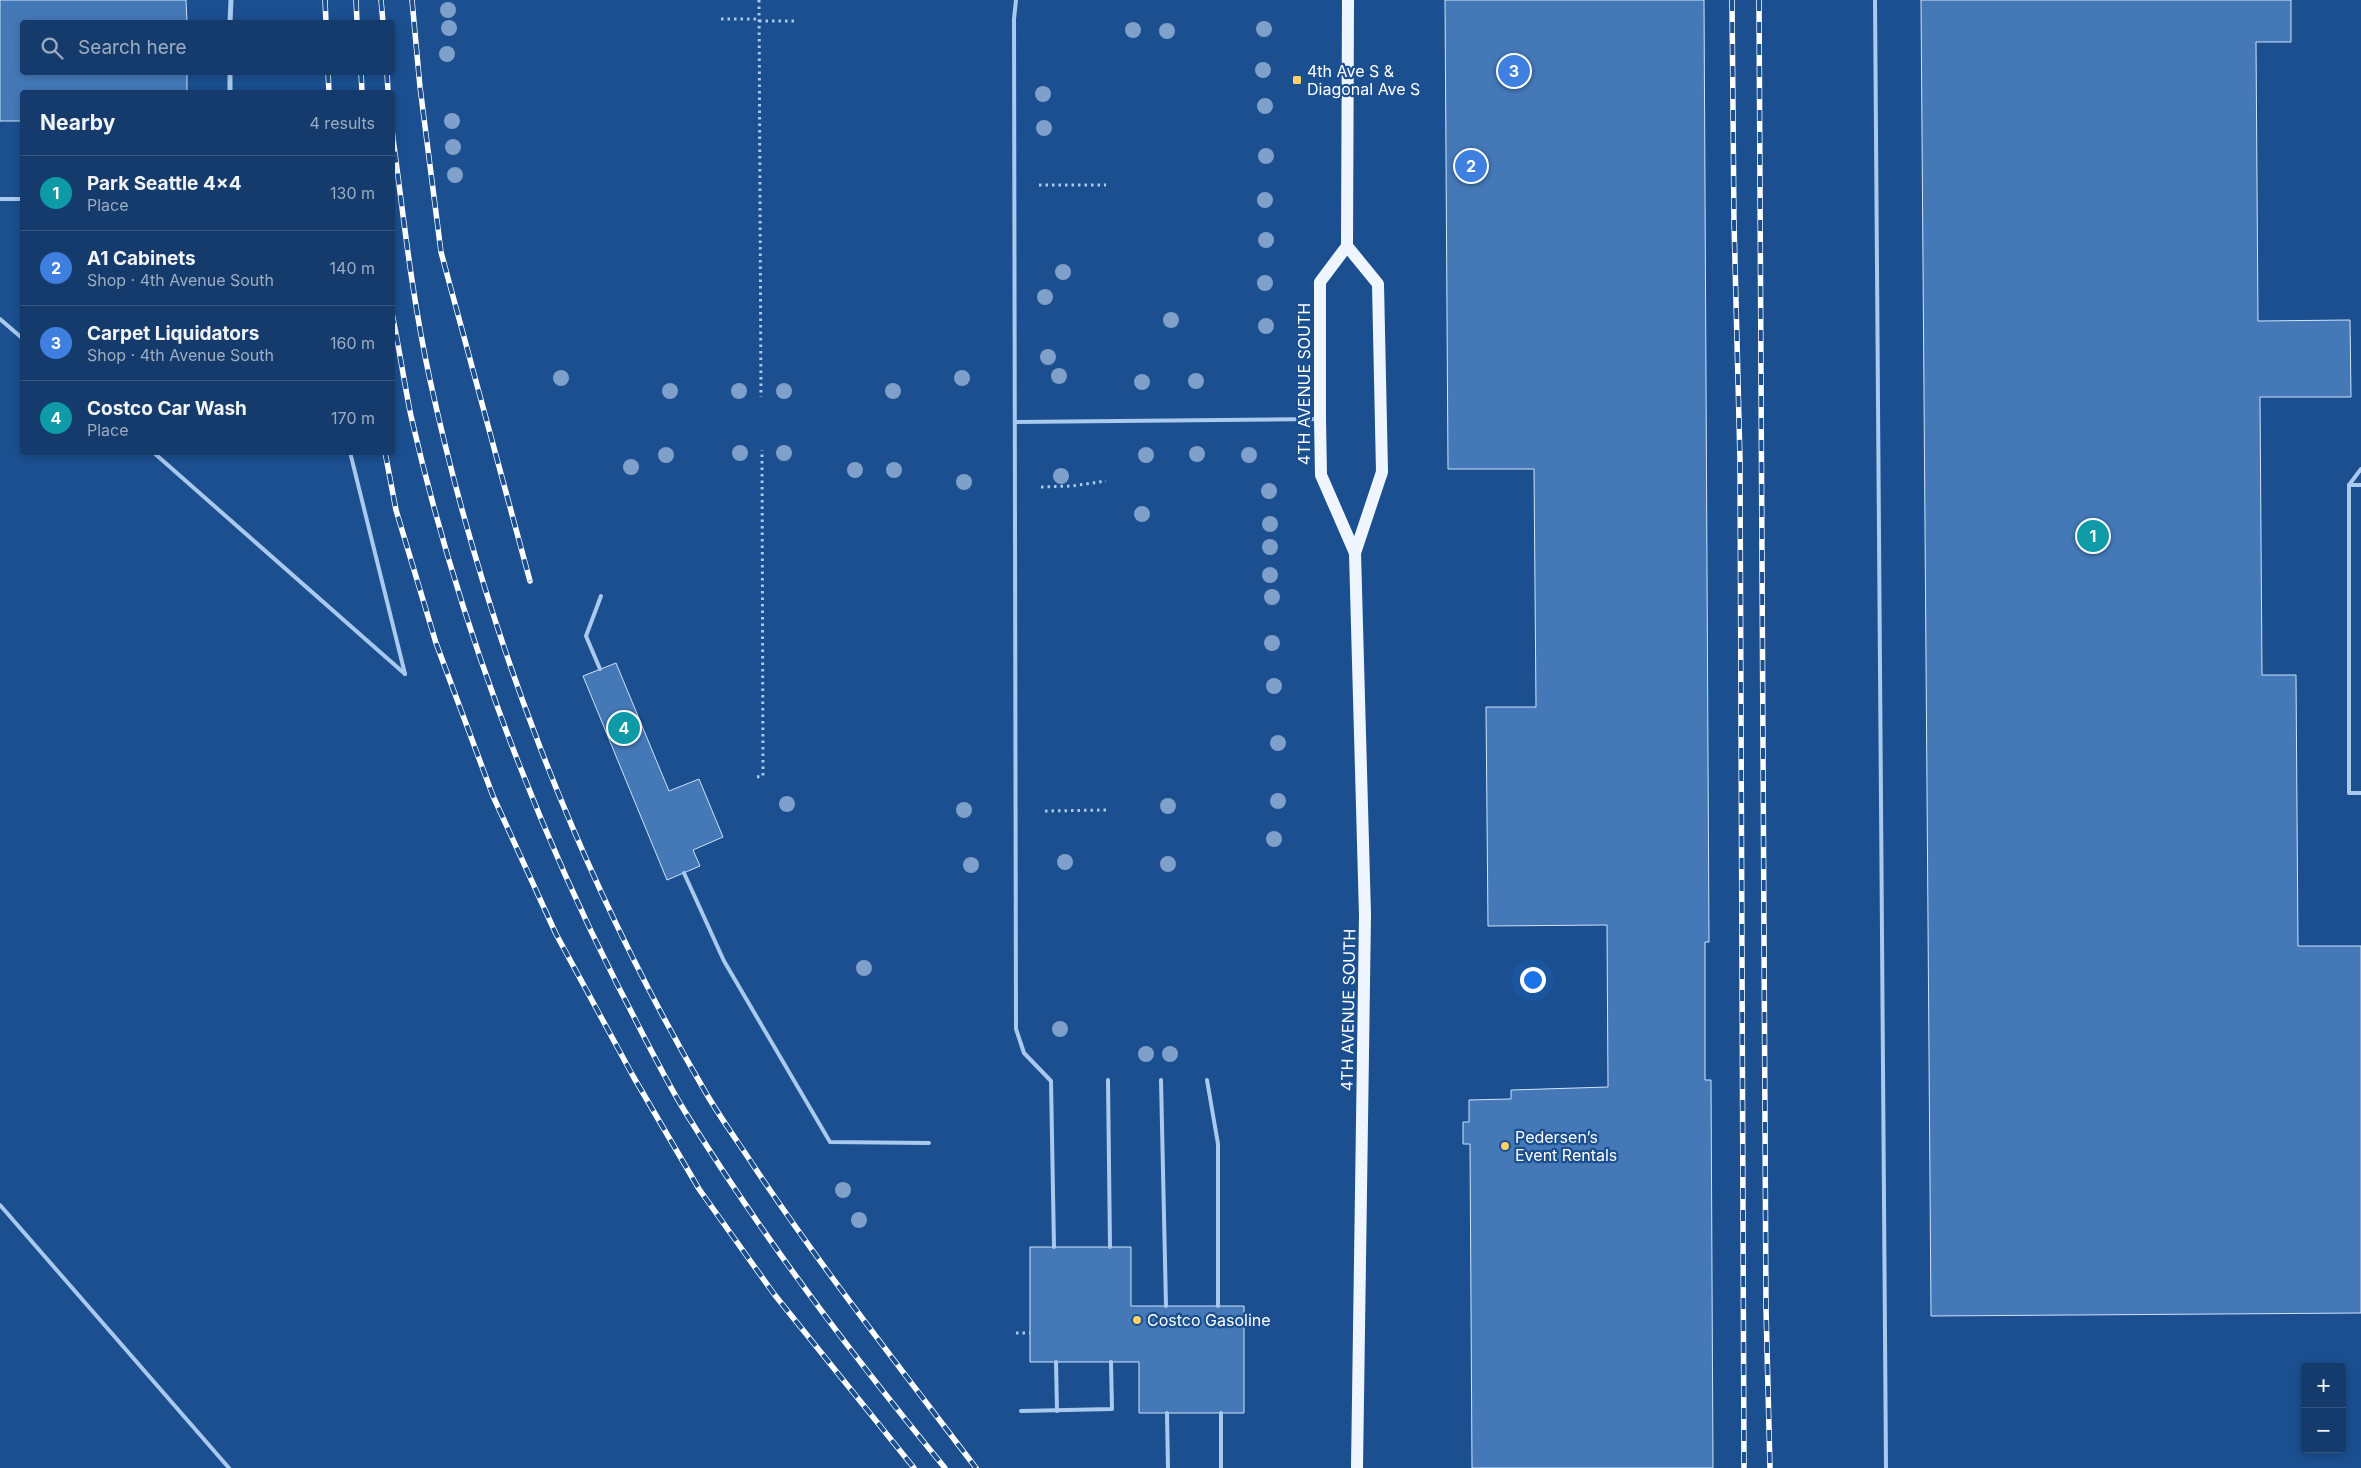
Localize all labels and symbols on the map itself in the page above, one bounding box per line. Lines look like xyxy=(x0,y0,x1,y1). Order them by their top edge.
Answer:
pin: 3 xyxy=(1498,52,1530,90)
place label: 4th Ave S & Diagonal Ave S xyxy=(1307,61,1420,99)
marker: 4th Ave S & Diagonal Ave S xyxy=(1291,74,1303,86)
pin: 2 xyxy=(1455,147,1487,185)
street label: 4TH AVENUE SOUTH xyxy=(1294,303,1314,465)
pin: 1 xyxy=(2077,517,2109,555)
pin: 4 xyxy=(608,709,640,747)
street label: 4TH AVENUE SOUTH xyxy=(1337,929,1359,1091)
your location xyxy=(1520,967,1546,993)
place label: Pedersen’s Event Rentals xyxy=(1515,1127,1617,1165)
marker: Pedersen’s Event Rentals xyxy=(1499,1140,1511,1152)
place label: Costco Gasoline xyxy=(1147,1310,1271,1330)
marker: Costco Gasoline xyxy=(1131,1314,1143,1326)

